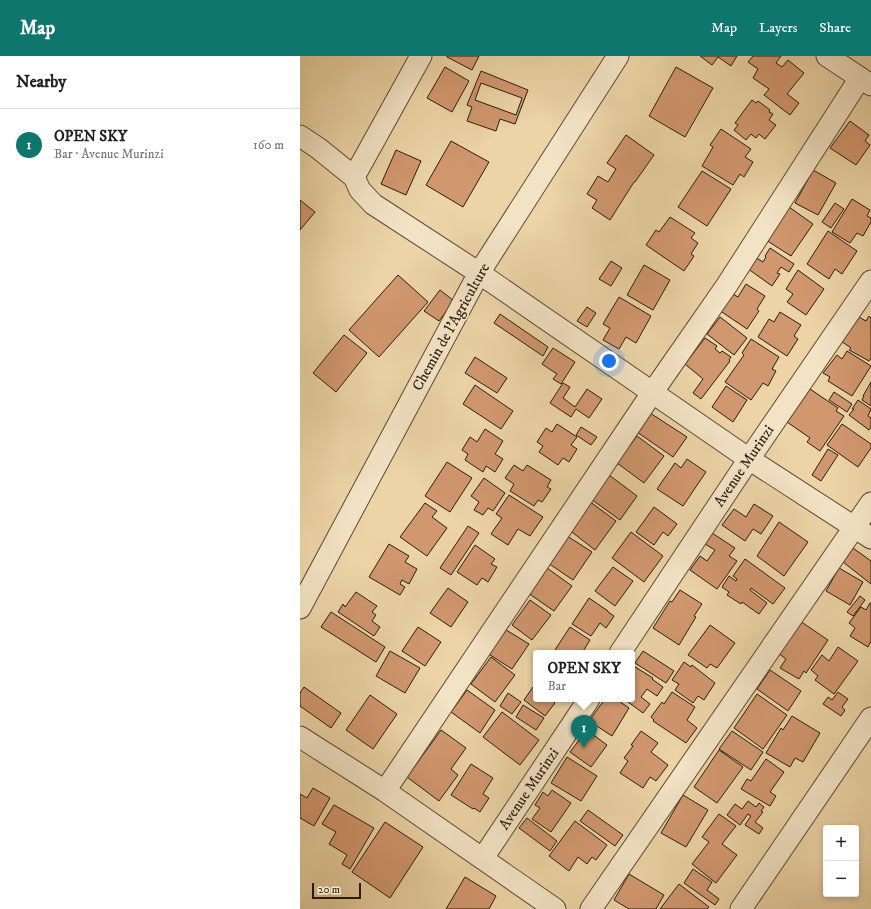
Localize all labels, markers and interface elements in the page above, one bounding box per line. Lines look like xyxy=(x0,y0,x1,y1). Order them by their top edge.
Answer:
text: Map xyxy=(20,17,55,40)
text: Map xyxy=(711,19,737,37)
text: Layers xyxy=(759,19,797,37)
text: Share xyxy=(819,19,851,37)
text: Nearby xyxy=(16,71,66,93)
text: OPEN SKY xyxy=(54,127,127,146)
text: 1 xyxy=(27,137,31,153)
text: 160 m xyxy=(253,137,284,153)
text: Bar · Avenue Murinzi xyxy=(54,146,164,162)
street label: Chemin de l'Agriculture xyxy=(408,260,494,394)
your location xyxy=(599,351,619,371)
street label: Avenue Murinzi xyxy=(710,421,778,511)
popup xyxy=(533,650,635,702)
text: OPEN SKY xyxy=(547,659,621,678)
text: Bar xyxy=(547,678,566,694)
pin: 1 xyxy=(571,715,597,748)
street label: Avenue Murinzi xyxy=(495,744,563,834)
map controls xyxy=(823,825,859,897)
button: + xyxy=(823,825,859,861)
button: − xyxy=(823,861,859,897)
scale bar xyxy=(312,881,361,900)
text: 20 m xyxy=(318,883,340,897)

